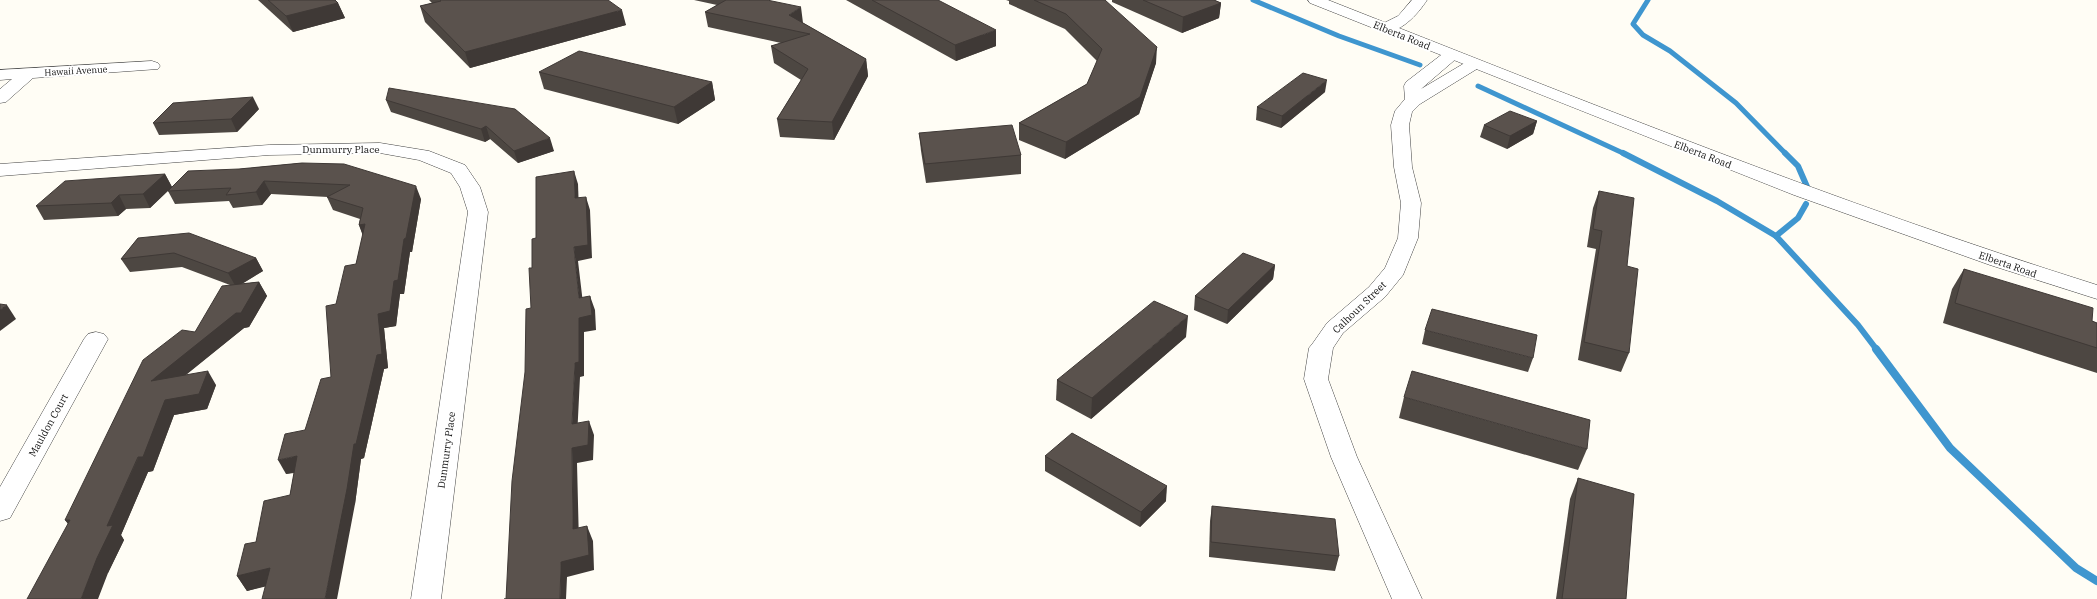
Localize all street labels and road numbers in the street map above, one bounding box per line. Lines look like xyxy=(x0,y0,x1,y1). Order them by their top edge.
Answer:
street label: Elberta Road xyxy=(1371,18,1432,53)
street label: Hawaii Avenue xyxy=(44,63,108,78)
street label: Elberta Road xyxy=(1672,138,1733,171)
street label: Dunmurry Place xyxy=(302,143,380,156)
street label: Elberta Road xyxy=(1977,248,2039,280)
street label: Calhoun Street xyxy=(1330,278,1389,336)
street label: Mauldon Court xyxy=(26,391,71,459)
street label: Dunmurry Place xyxy=(435,411,458,489)

